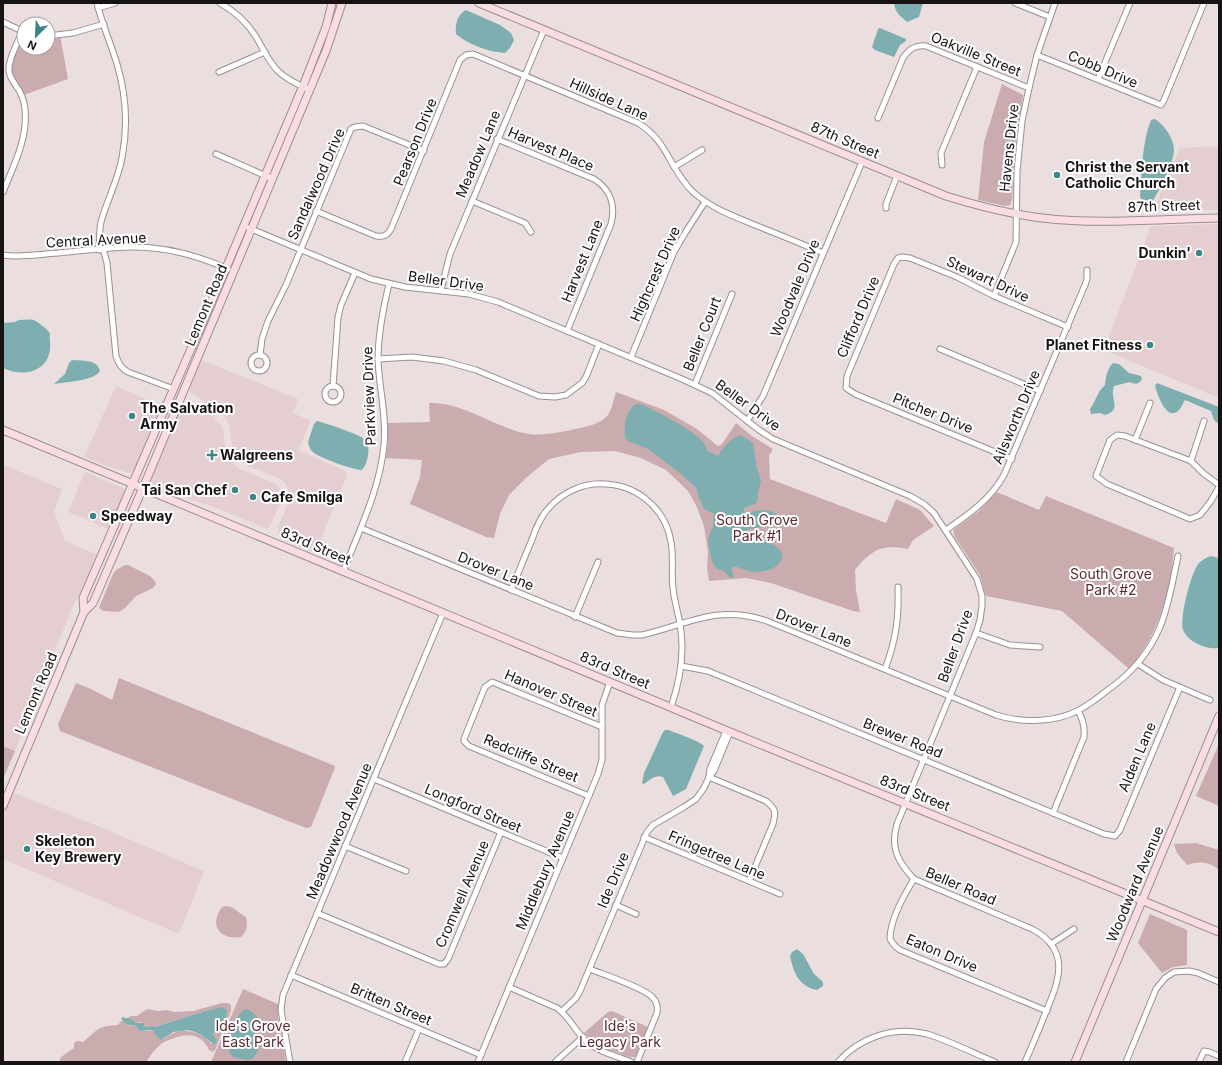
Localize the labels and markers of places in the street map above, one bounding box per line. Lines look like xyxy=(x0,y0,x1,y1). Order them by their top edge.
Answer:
place label: Christ the Servant Catholic Church xyxy=(1065,158,1189,191)
marker: Christ the Servant Catholic Church xyxy=(1052,170,1062,180)
place label: Dunkin' xyxy=(1138,244,1191,261)
marker: Dunkin' xyxy=(1194,248,1204,258)
place label: Planet Fitness xyxy=(1046,336,1142,353)
marker: Planet Fitness xyxy=(1145,340,1155,350)
place label: The Salvation Army xyxy=(140,399,234,432)
marker: The Salvation Army xyxy=(127,411,137,421)
place label: Walgreens xyxy=(220,446,293,463)
marker: Walgreens xyxy=(207,450,217,460)
place label: Tai San Chef xyxy=(141,481,227,498)
marker: Tai San Chef xyxy=(230,485,240,495)
place label: Cafe Smilga xyxy=(261,488,343,505)
marker: Cafe Smilga xyxy=(248,492,258,502)
place label: Speedway xyxy=(101,507,173,524)
marker: Speedway xyxy=(88,511,98,521)
place label: Skeleton Key Brewery xyxy=(35,832,122,865)
marker: Skeleton Key Brewery xyxy=(22,844,32,854)

